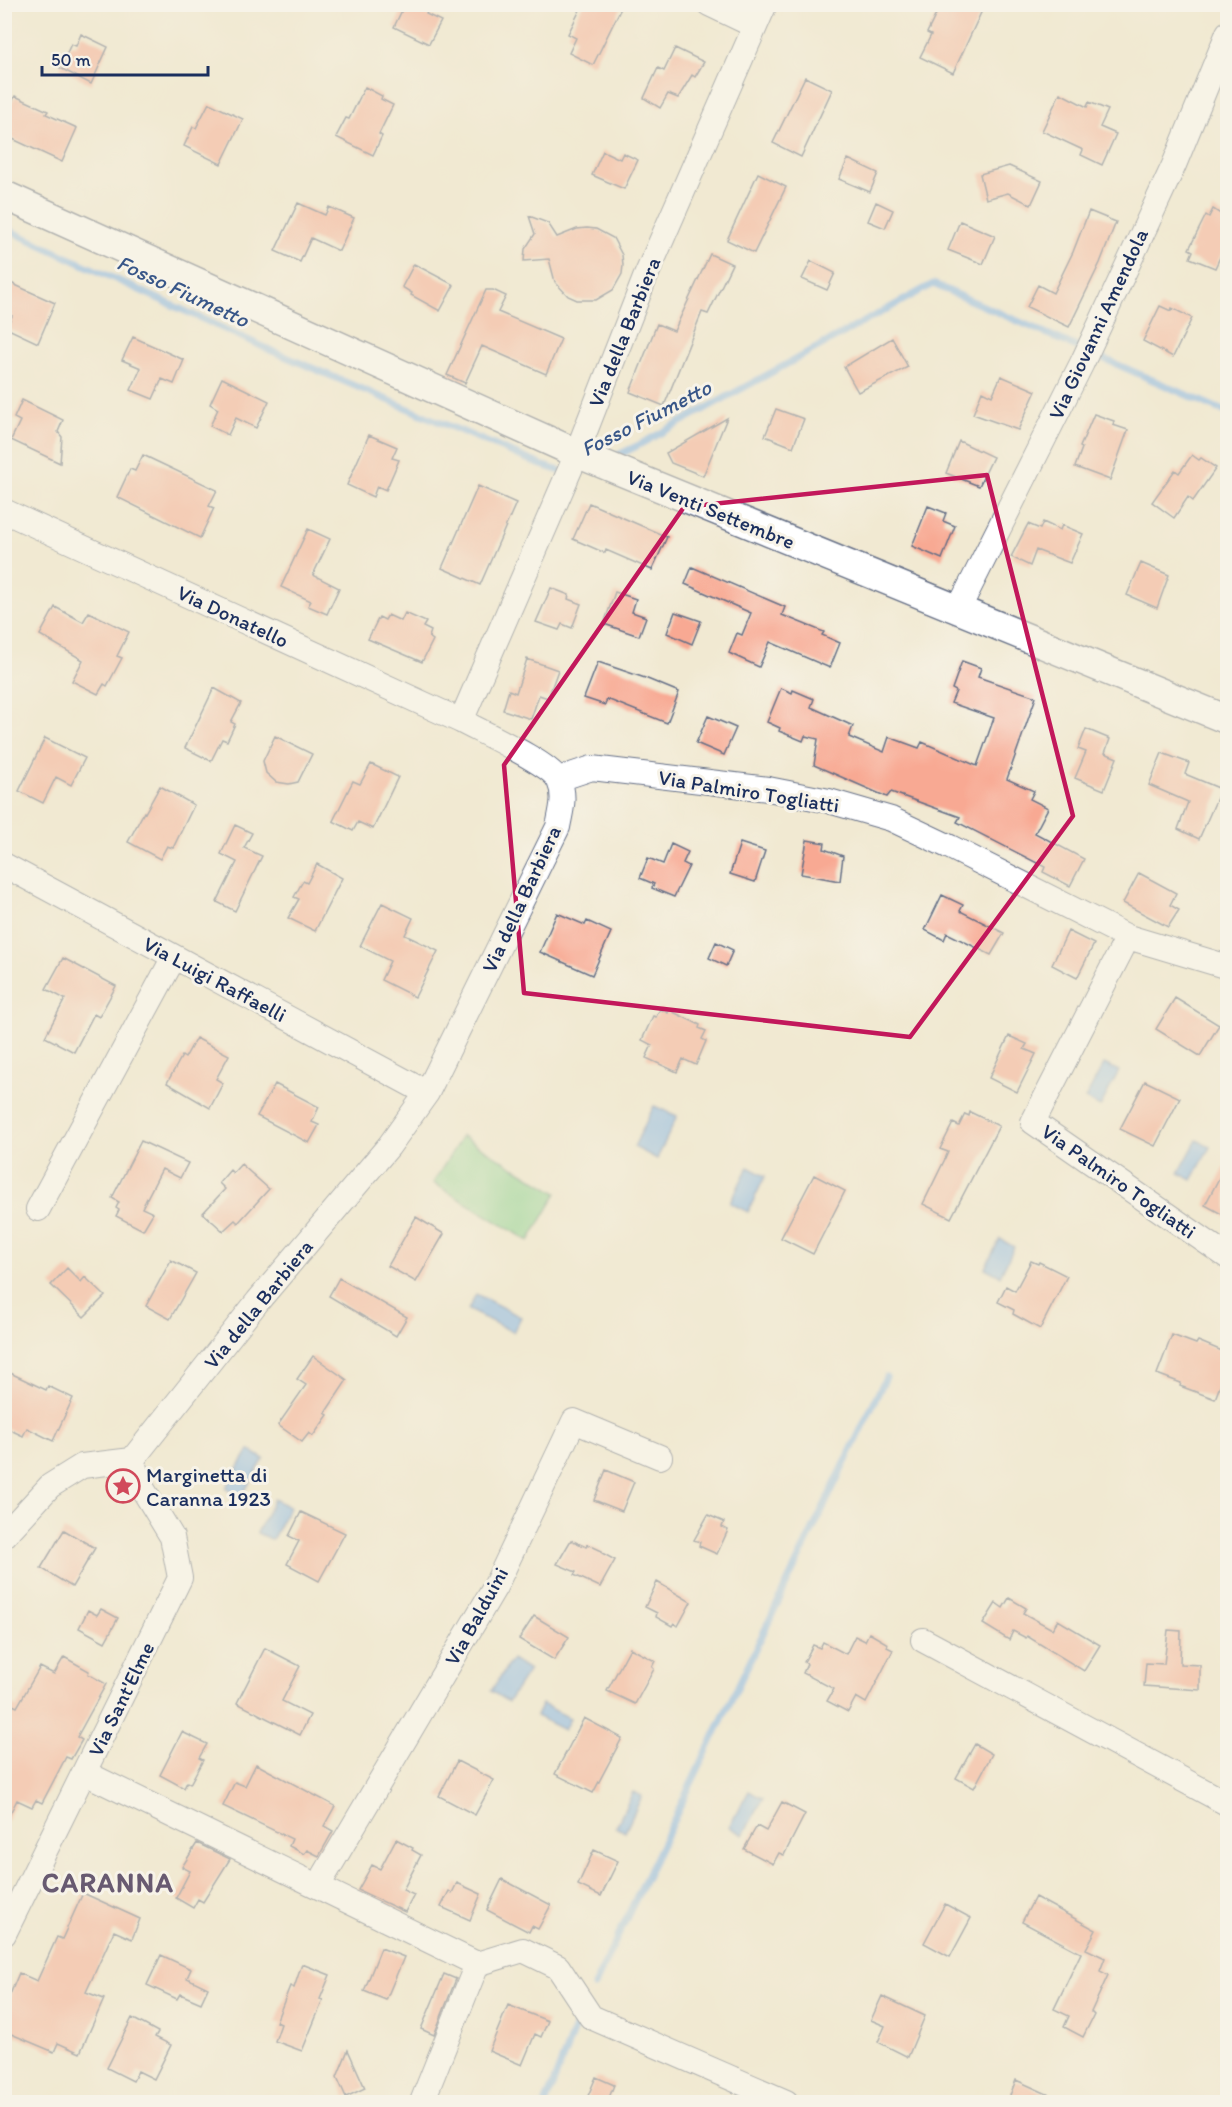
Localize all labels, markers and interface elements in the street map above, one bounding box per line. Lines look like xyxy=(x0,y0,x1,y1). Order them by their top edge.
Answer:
scale bar xyxy=(42,39,208,77)
text: 50 m xyxy=(51,49,91,71)
street label: Via Giovanni Amendola xyxy=(1043,224,1153,423)
water label: Fosso Fiumetto xyxy=(113,249,254,334)
street label: Via della Barbiera xyxy=(583,253,665,411)
water label: Fosso Fiumetto xyxy=(576,373,716,462)
street label: Via Venti Settembre xyxy=(623,464,799,554)
street label: Via Donatello xyxy=(173,579,293,653)
street label: Via Palmiro Togliatti xyxy=(657,764,841,818)
street label: Via della Barbiera xyxy=(476,822,566,976)
street label: Via Luigi Raffaelli xyxy=(139,931,291,1027)
street label: Via Palmiro Togliatti xyxy=(1037,1118,1201,1244)
street label: Via della Barbiera xyxy=(198,1234,318,1374)
place label: Marginetta di Caranna 1923 xyxy=(146,1462,271,1511)
place icon: Marginetta di Caranna 1923 xyxy=(105,1468,141,1504)
street label: Via Balduini xyxy=(439,1563,513,1669)
street label: Via Sant'Elme xyxy=(83,1638,159,1760)
district label: CARANNA xyxy=(42,1866,174,1899)

